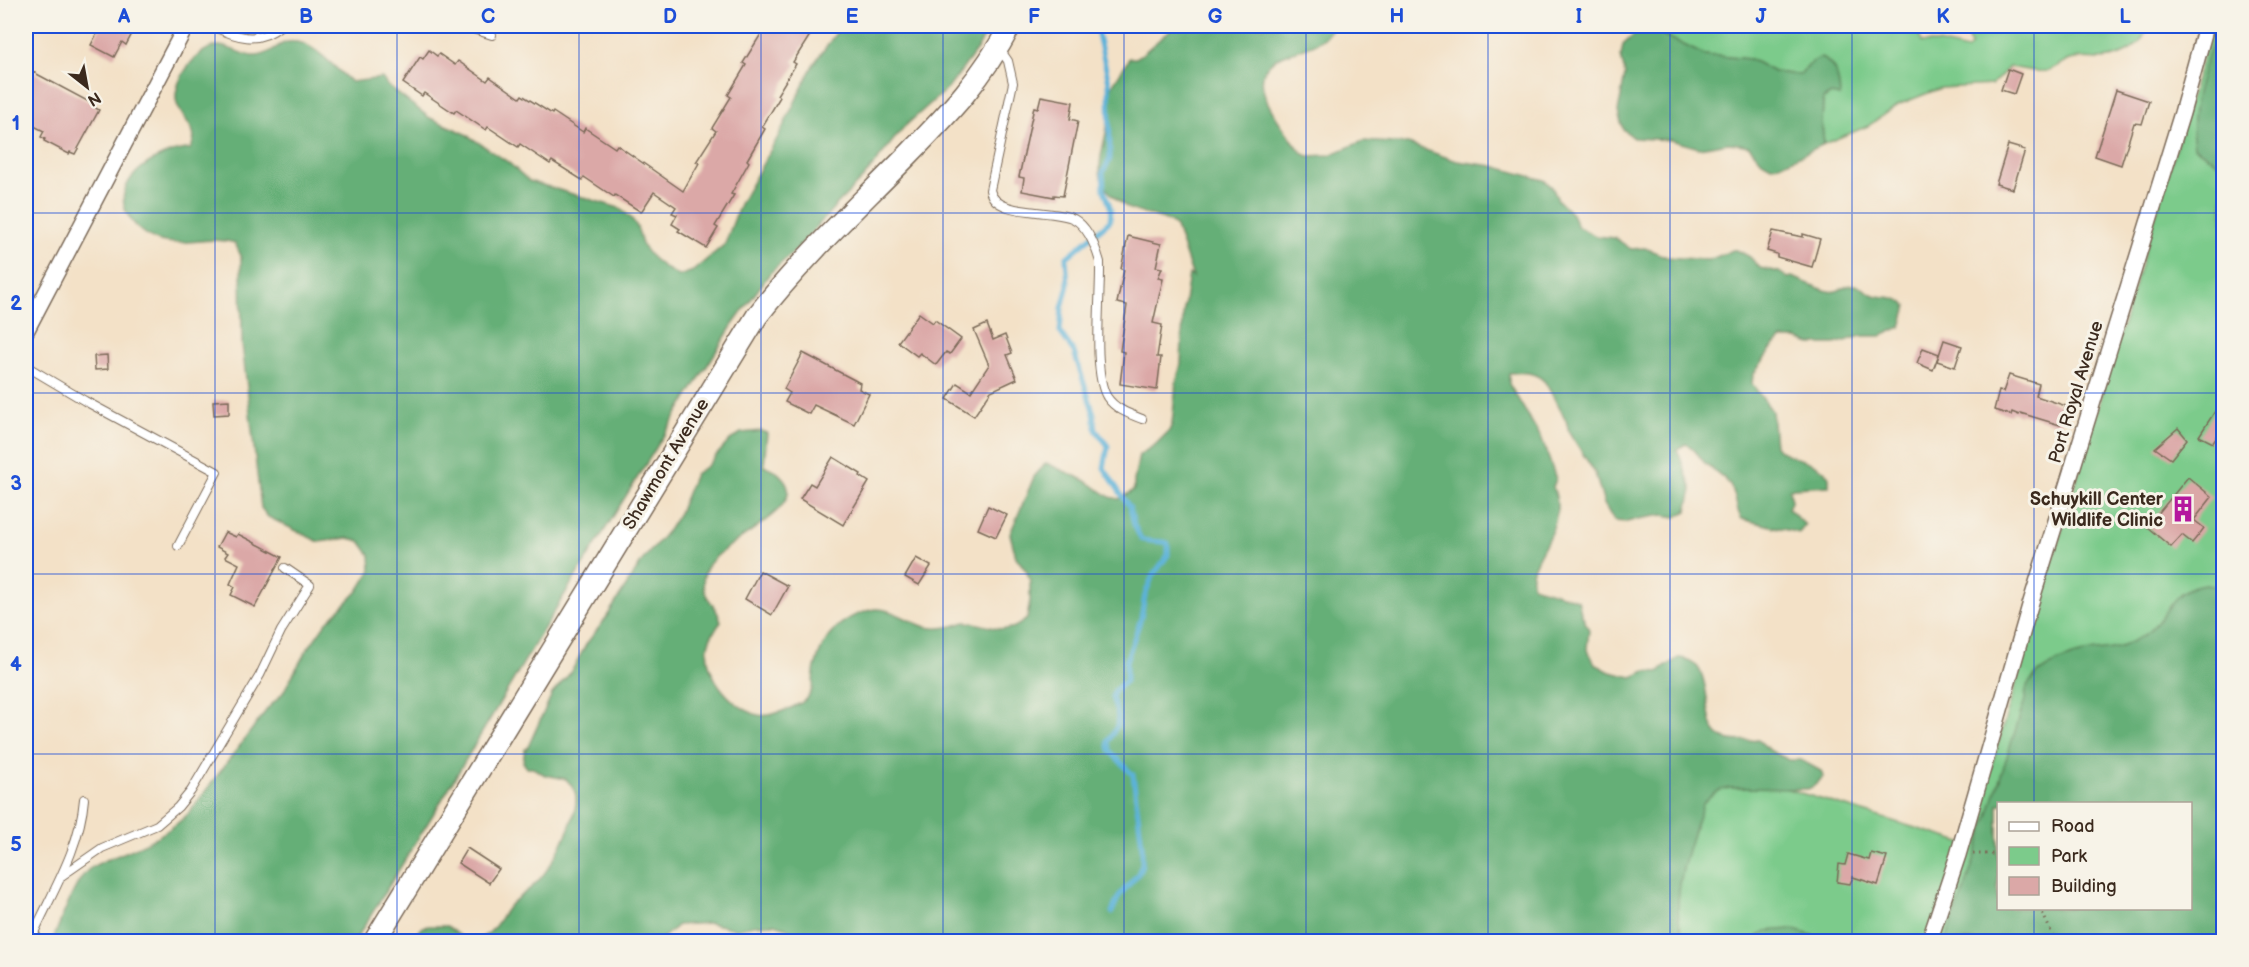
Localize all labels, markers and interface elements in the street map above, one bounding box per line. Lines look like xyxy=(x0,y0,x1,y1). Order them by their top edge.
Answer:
text: A xyxy=(117,5,131,29)
text: B xyxy=(299,5,313,29)
text: C xyxy=(481,5,495,29)
text: D xyxy=(663,5,677,29)
text: E xyxy=(846,5,859,29)
text: F xyxy=(1028,5,1040,29)
text: G xyxy=(1208,5,1223,29)
text: H xyxy=(1390,5,1404,29)
text: I xyxy=(1576,5,1582,29)
text: J xyxy=(1756,5,1768,29)
text: K xyxy=(1936,5,1950,29)
text: L xyxy=(2119,5,2131,29)
north arrow xyxy=(57,57,117,117)
text: N xyxy=(84,87,104,110)
text: 1 xyxy=(12,112,20,136)
text: 2 xyxy=(10,292,22,316)
street label: Port Royal Avenue xyxy=(2044,318,2108,466)
street label: Shawmont Avenue xyxy=(619,394,714,533)
text: 3 xyxy=(10,472,22,496)
place label: Schuykill Center Wildlife Clinic xyxy=(2030,489,2164,531)
building icon: Schuykill Center Wildlife Clinic xyxy=(2168,494,2198,524)
text: 4 xyxy=(10,653,22,677)
legend xyxy=(1997,802,2192,910)
text: Road xyxy=(2051,816,2095,837)
text: 5 xyxy=(10,833,22,857)
text: Park xyxy=(2051,846,2087,867)
text: Building xyxy=(2051,876,2117,897)

